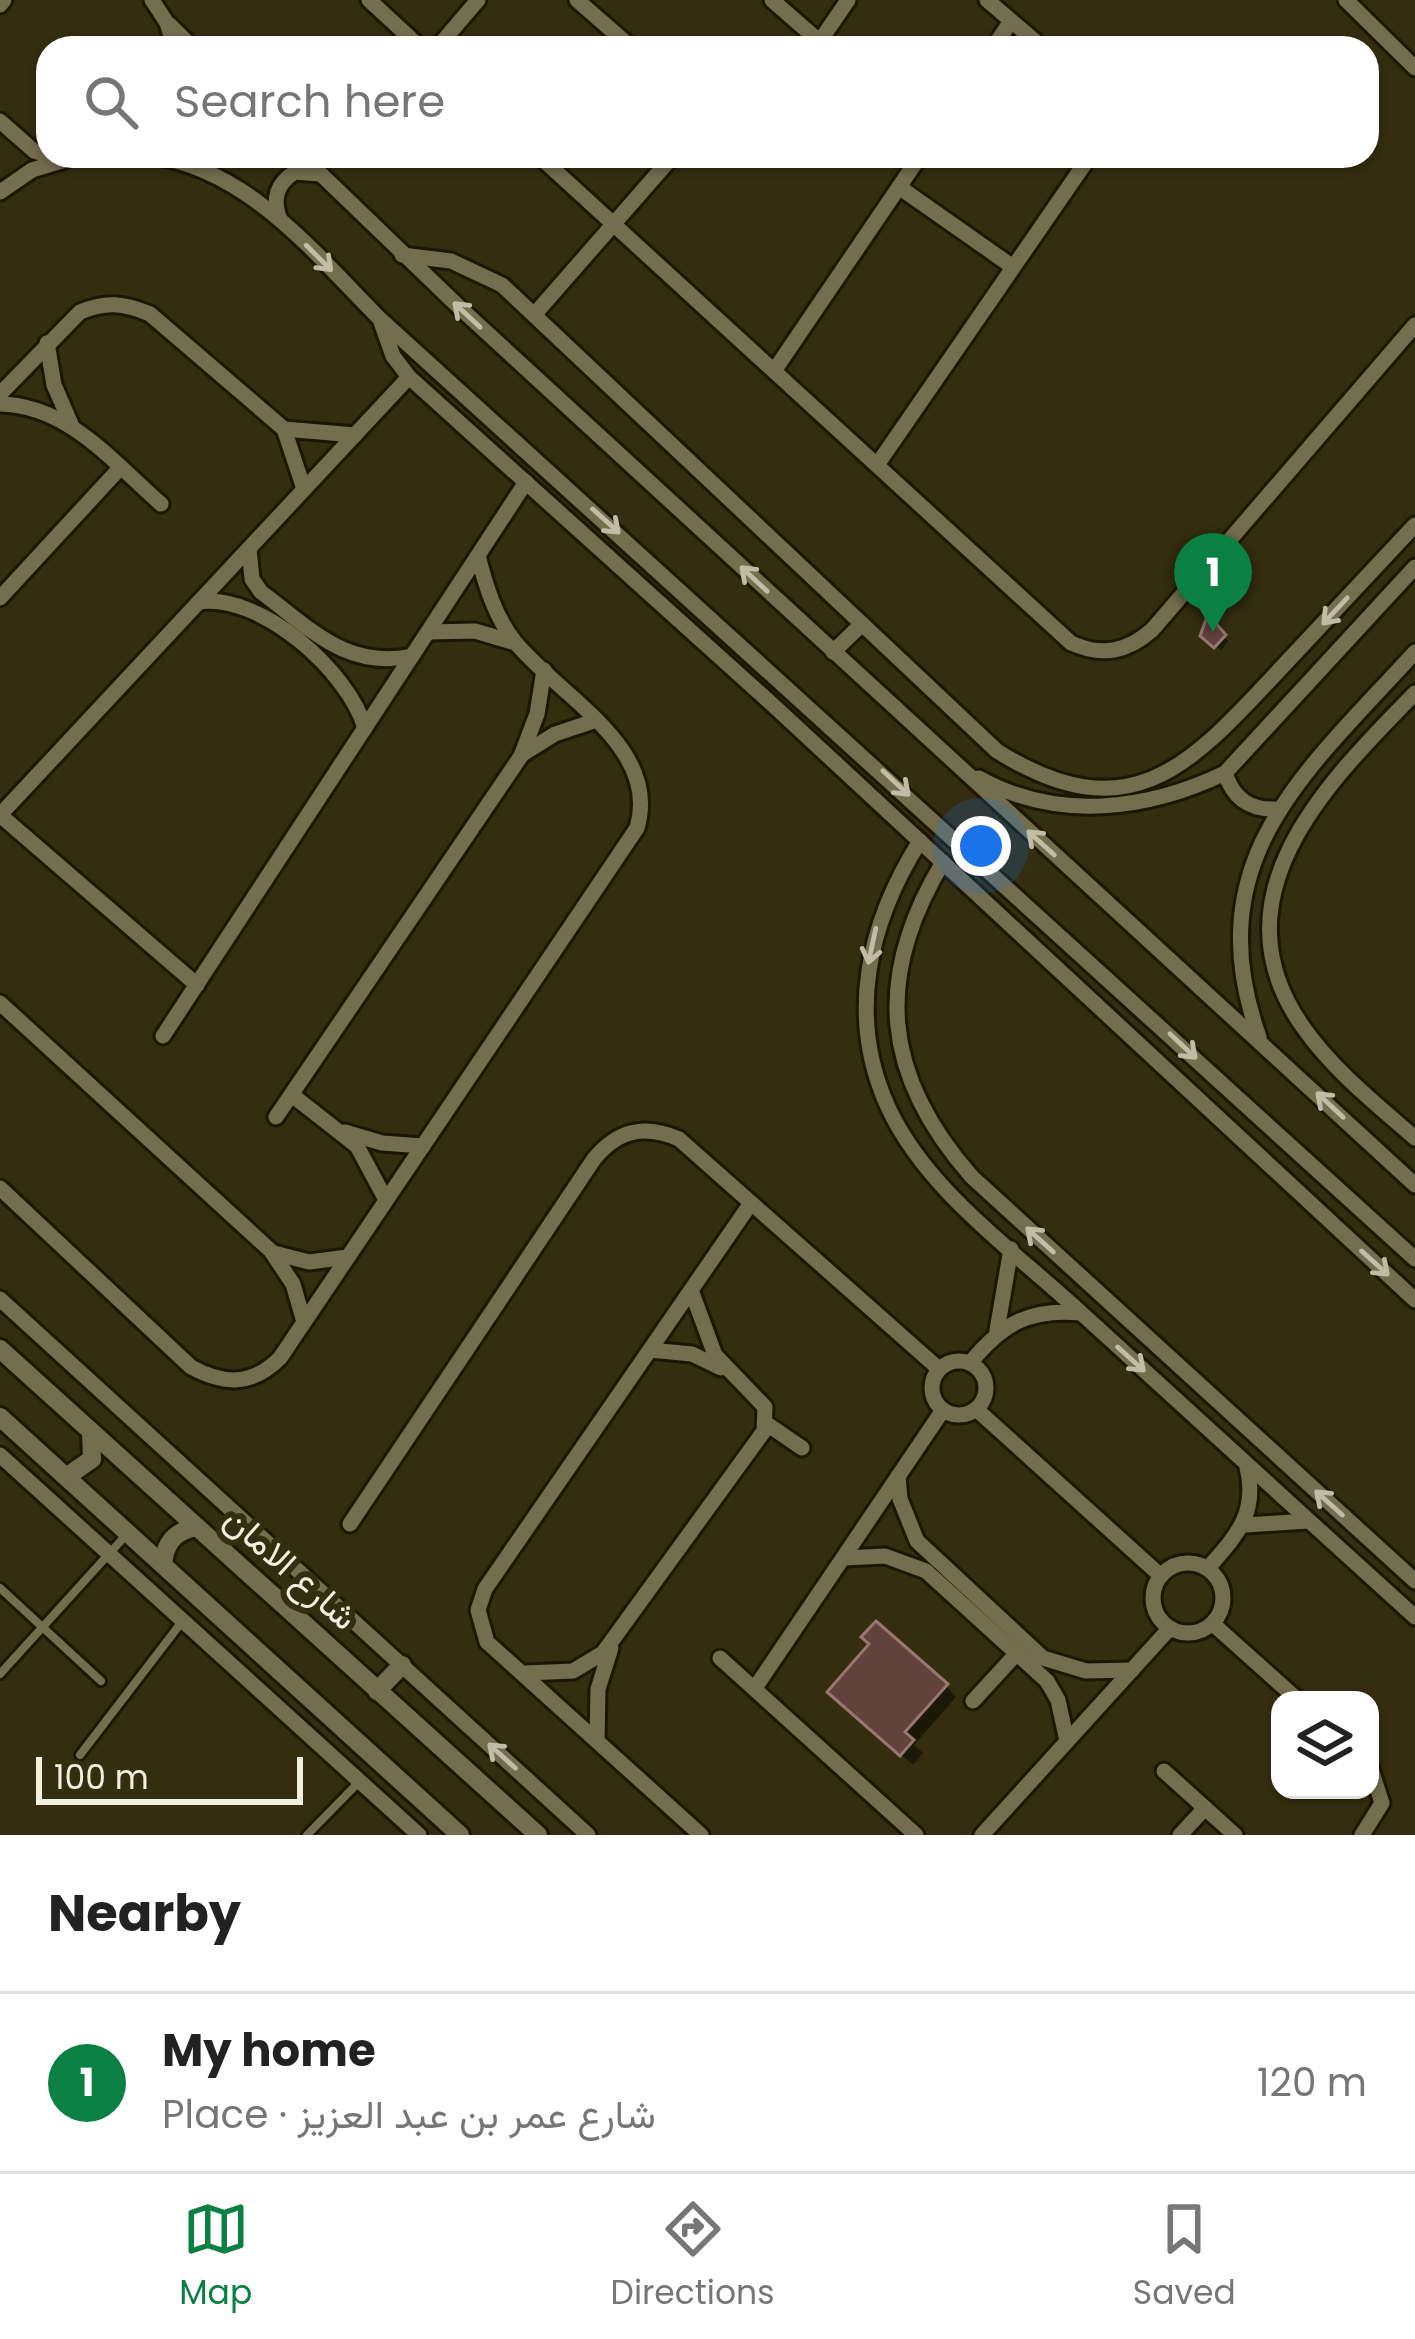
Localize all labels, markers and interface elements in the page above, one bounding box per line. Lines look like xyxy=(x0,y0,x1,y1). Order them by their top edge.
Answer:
search box xyxy=(36,36,1379,168)
icon: search xyxy=(78,69,144,135)
text: Search here xyxy=(174,70,445,133)
one-way arrow xyxy=(304,243,333,272)
one-way arrow xyxy=(453,301,483,329)
one-way arrow xyxy=(591,507,621,534)
pin: 1 xyxy=(1174,533,1252,632)
one-way arrow xyxy=(739,566,769,594)
one-way arrow xyxy=(1322,595,1349,625)
one-way arrow xyxy=(880,769,910,796)
your location xyxy=(951,816,1011,876)
one-way arrow xyxy=(1027,830,1057,857)
one-way arrow xyxy=(860,927,883,965)
one-way arrow xyxy=(1167,1032,1197,1060)
one-way arrow xyxy=(1315,1092,1345,1120)
one-way arrow xyxy=(1026,1227,1056,1254)
one-way arrow xyxy=(1359,1249,1390,1276)
one-way arrow xyxy=(1115,1344,1145,1372)
one-way arrow xyxy=(1314,1489,1344,1517)
street label: شارع الامان xyxy=(213,1494,369,1642)
map controls xyxy=(1271,1691,1379,1799)
button: layers xyxy=(1271,1691,1379,1799)
one-way arrow xyxy=(487,1743,517,1770)
scale bar xyxy=(36,1751,303,1804)
text: 100 m xyxy=(54,1754,149,1801)
text: Nearby xyxy=(48,1877,241,1949)
text: My home xyxy=(162,2019,376,2082)
text: 1 xyxy=(80,2055,94,2110)
text: 120 m xyxy=(1257,2055,1367,2110)
text: Place · شارع عمر بن عبد العزيز xyxy=(162,2087,656,2142)
tab: Map xyxy=(179,2196,252,2318)
tab: Directions xyxy=(611,2196,774,2318)
tab: Saved xyxy=(1133,2196,1236,2318)

